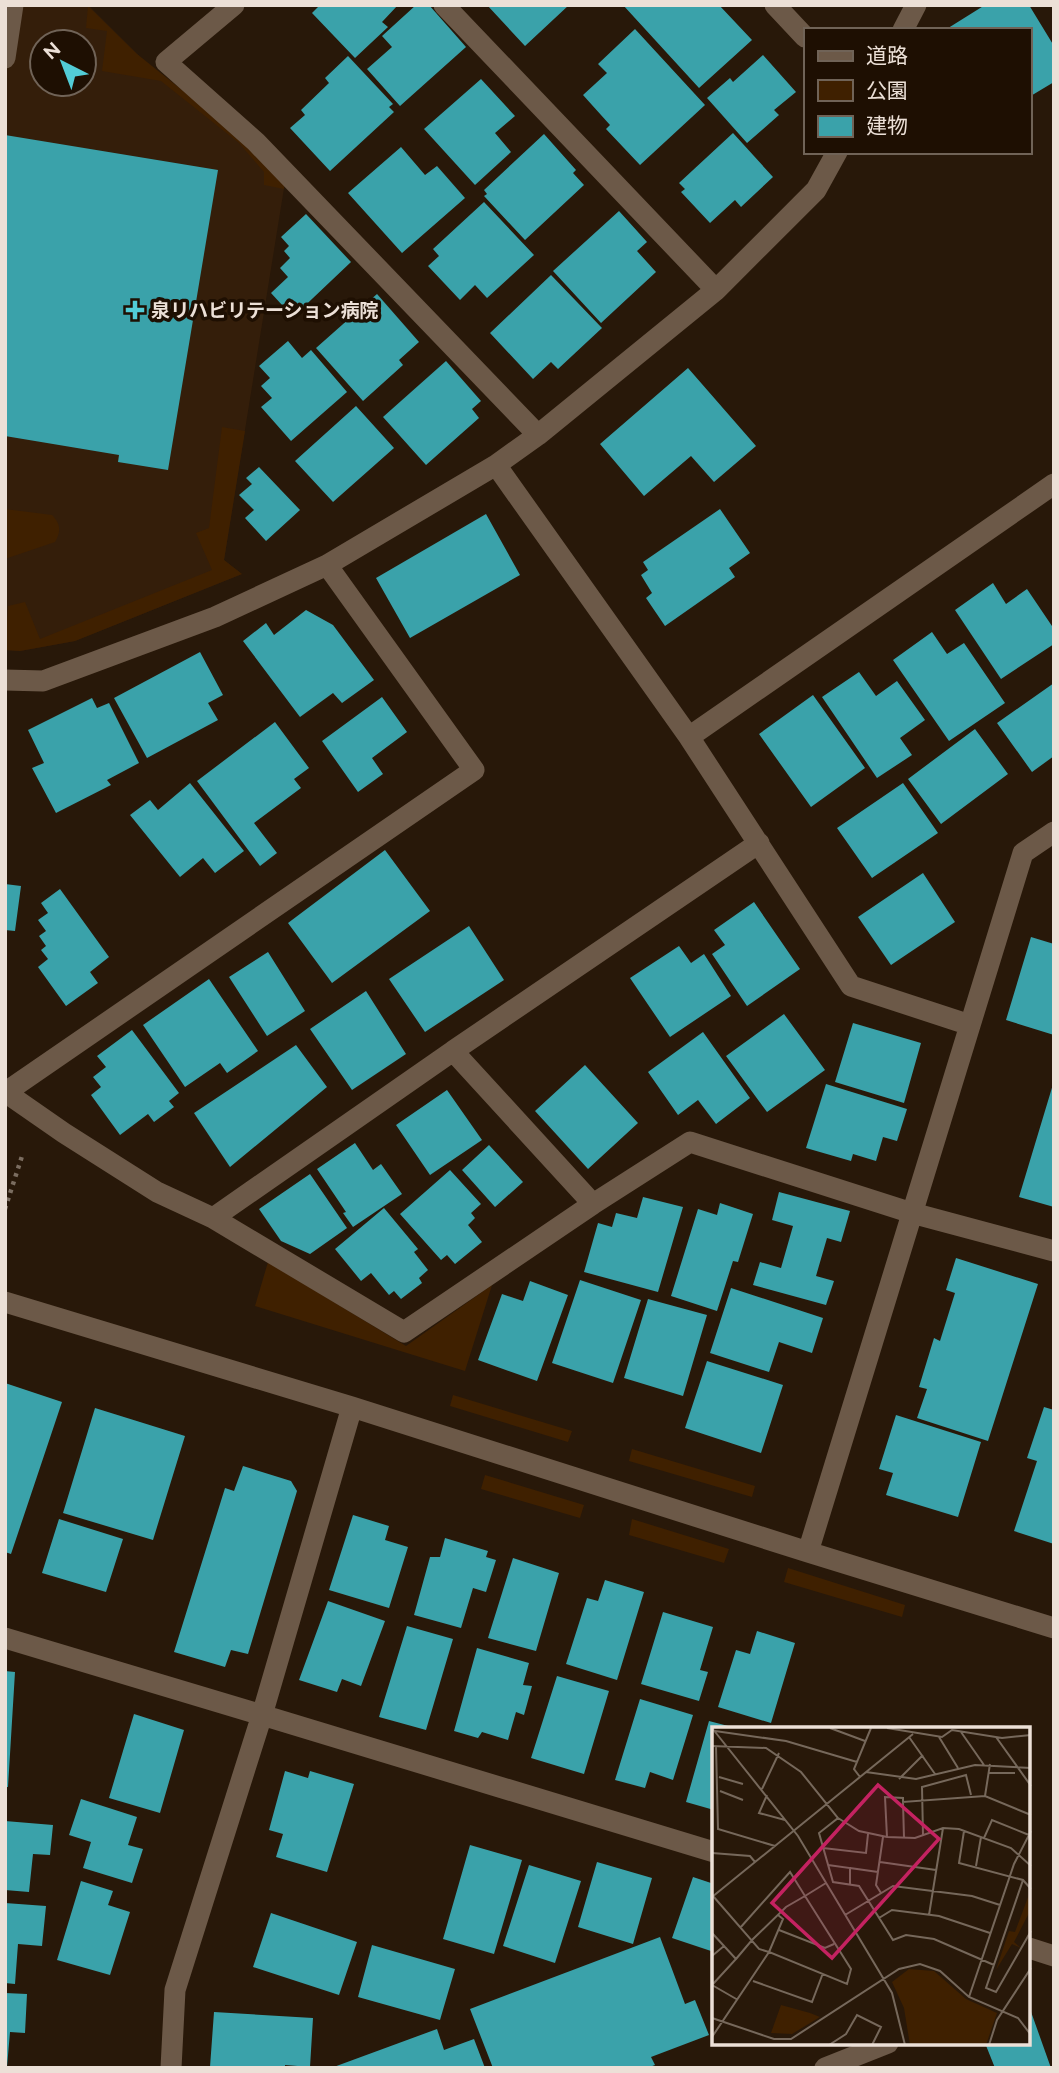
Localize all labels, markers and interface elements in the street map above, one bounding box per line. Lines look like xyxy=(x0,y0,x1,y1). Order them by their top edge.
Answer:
north arrow xyxy=(28,28,98,98)
legend xyxy=(804,28,1031,154)
text: N xyxy=(39,37,64,63)
text: 道路 xyxy=(866,43,908,68)
text: 公園 xyxy=(866,78,908,103)
text: 建物 xyxy=(866,113,908,138)
place label: 泉リハビリテーション病院 xyxy=(151,299,379,321)
marker: 泉リハビリテーション病院 xyxy=(125,300,145,320)
inset map xyxy=(712,1727,1031,2045)

